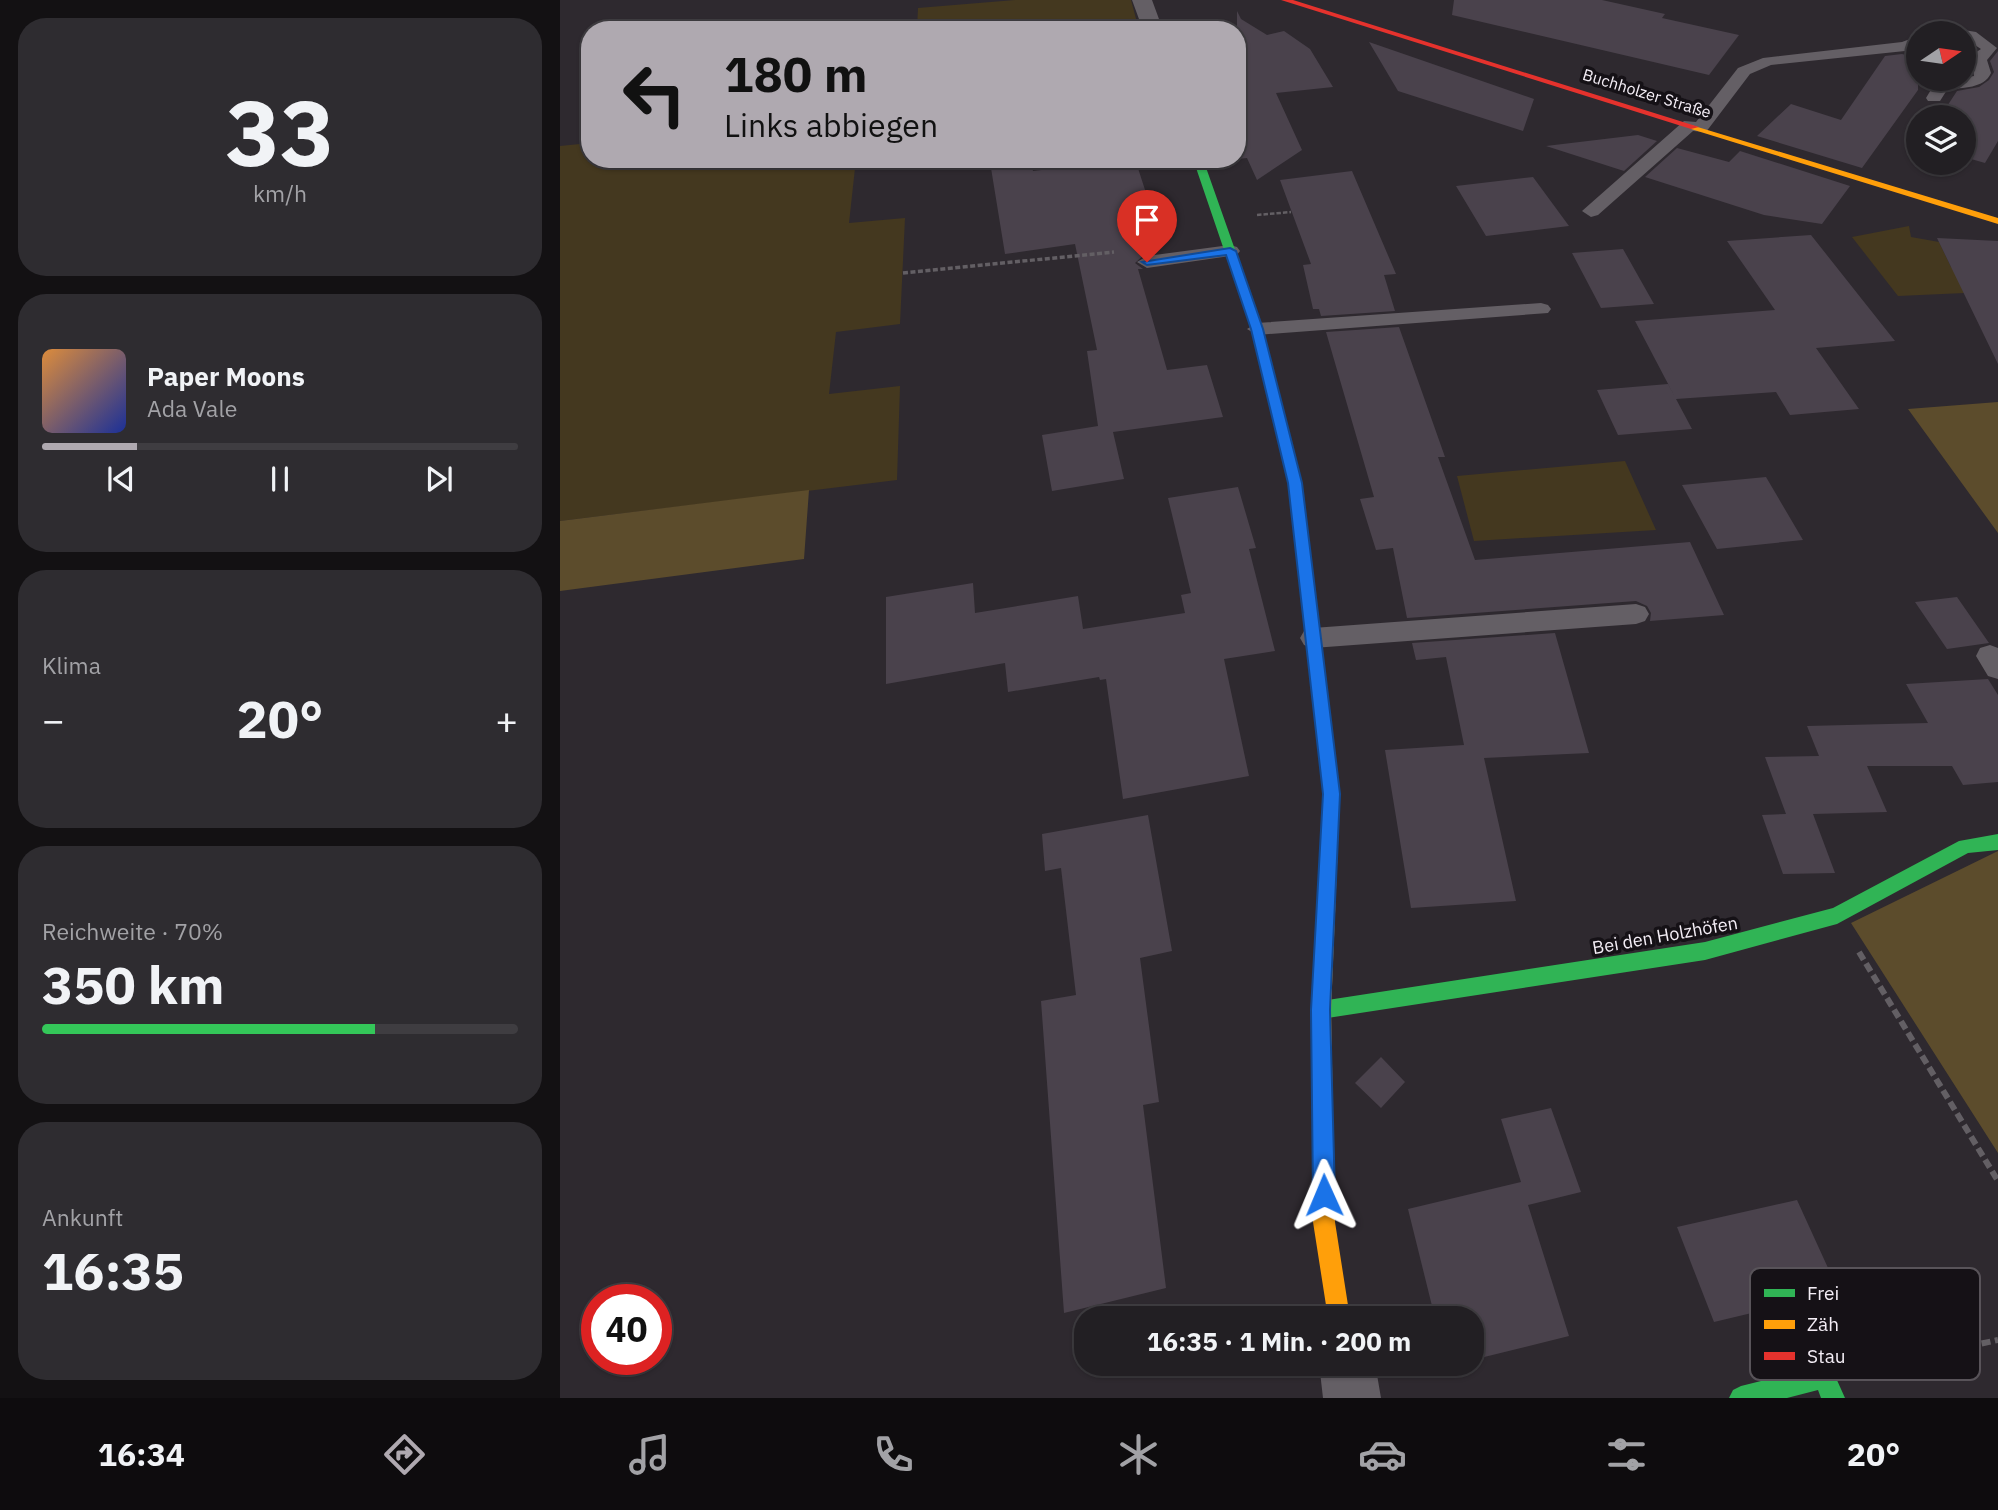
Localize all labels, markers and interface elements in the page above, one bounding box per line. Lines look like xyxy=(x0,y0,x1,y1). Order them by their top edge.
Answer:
north arrow xyxy=(1906,21,1976,91)
map controls xyxy=(1906,21,1976,175)
text: 180 m xyxy=(724,42,868,105)
icon: left xyxy=(609,49,700,140)
street label: Buchholzer Straße xyxy=(1580,64,1714,122)
text: 33 xyxy=(225,73,335,191)
text: Links abbiegen xyxy=(724,104,938,146)
button: layers xyxy=(1906,105,1976,175)
text: km/h xyxy=(253,178,307,208)
pin xyxy=(1117,190,1177,262)
icon: arrive xyxy=(1128,201,1166,239)
text: Paper Moons xyxy=(147,359,305,393)
text: Ada Vale xyxy=(147,393,237,423)
icon: previous xyxy=(102,460,140,498)
icon: pause xyxy=(261,460,299,498)
icon: next xyxy=(420,460,458,498)
text: Klima xyxy=(42,650,101,680)
text: 20° xyxy=(237,685,323,752)
text: − xyxy=(42,695,65,744)
text: + xyxy=(495,695,518,744)
street label: Bei den Holzhöfen xyxy=(1590,911,1740,959)
text: Reichweite · 70% xyxy=(42,916,223,946)
text: 350 km xyxy=(42,951,224,1018)
position arrow xyxy=(1287,1158,1361,1232)
text: Ankunft xyxy=(42,1202,123,1232)
text: 16:35 xyxy=(42,1237,184,1304)
legend xyxy=(1750,1268,1980,1380)
text: Frei xyxy=(1807,1281,1839,1305)
speed limit sign: 40 xyxy=(581,1284,672,1375)
text: Zäh xyxy=(1807,1312,1839,1336)
text: 16:35 · 1 Min. · 200 m xyxy=(1147,1324,1411,1358)
text: Stau xyxy=(1807,1344,1846,1368)
icon: directions xyxy=(380,1430,429,1479)
icon: music xyxy=(625,1430,674,1479)
icon: phone xyxy=(869,1430,918,1479)
icon: climate xyxy=(1114,1430,1163,1479)
icon: car xyxy=(1358,1430,1407,1479)
icon: filters xyxy=(1602,1430,1651,1479)
text: 16:34 xyxy=(98,1433,185,1475)
text: 20° xyxy=(1847,1433,1900,1475)

